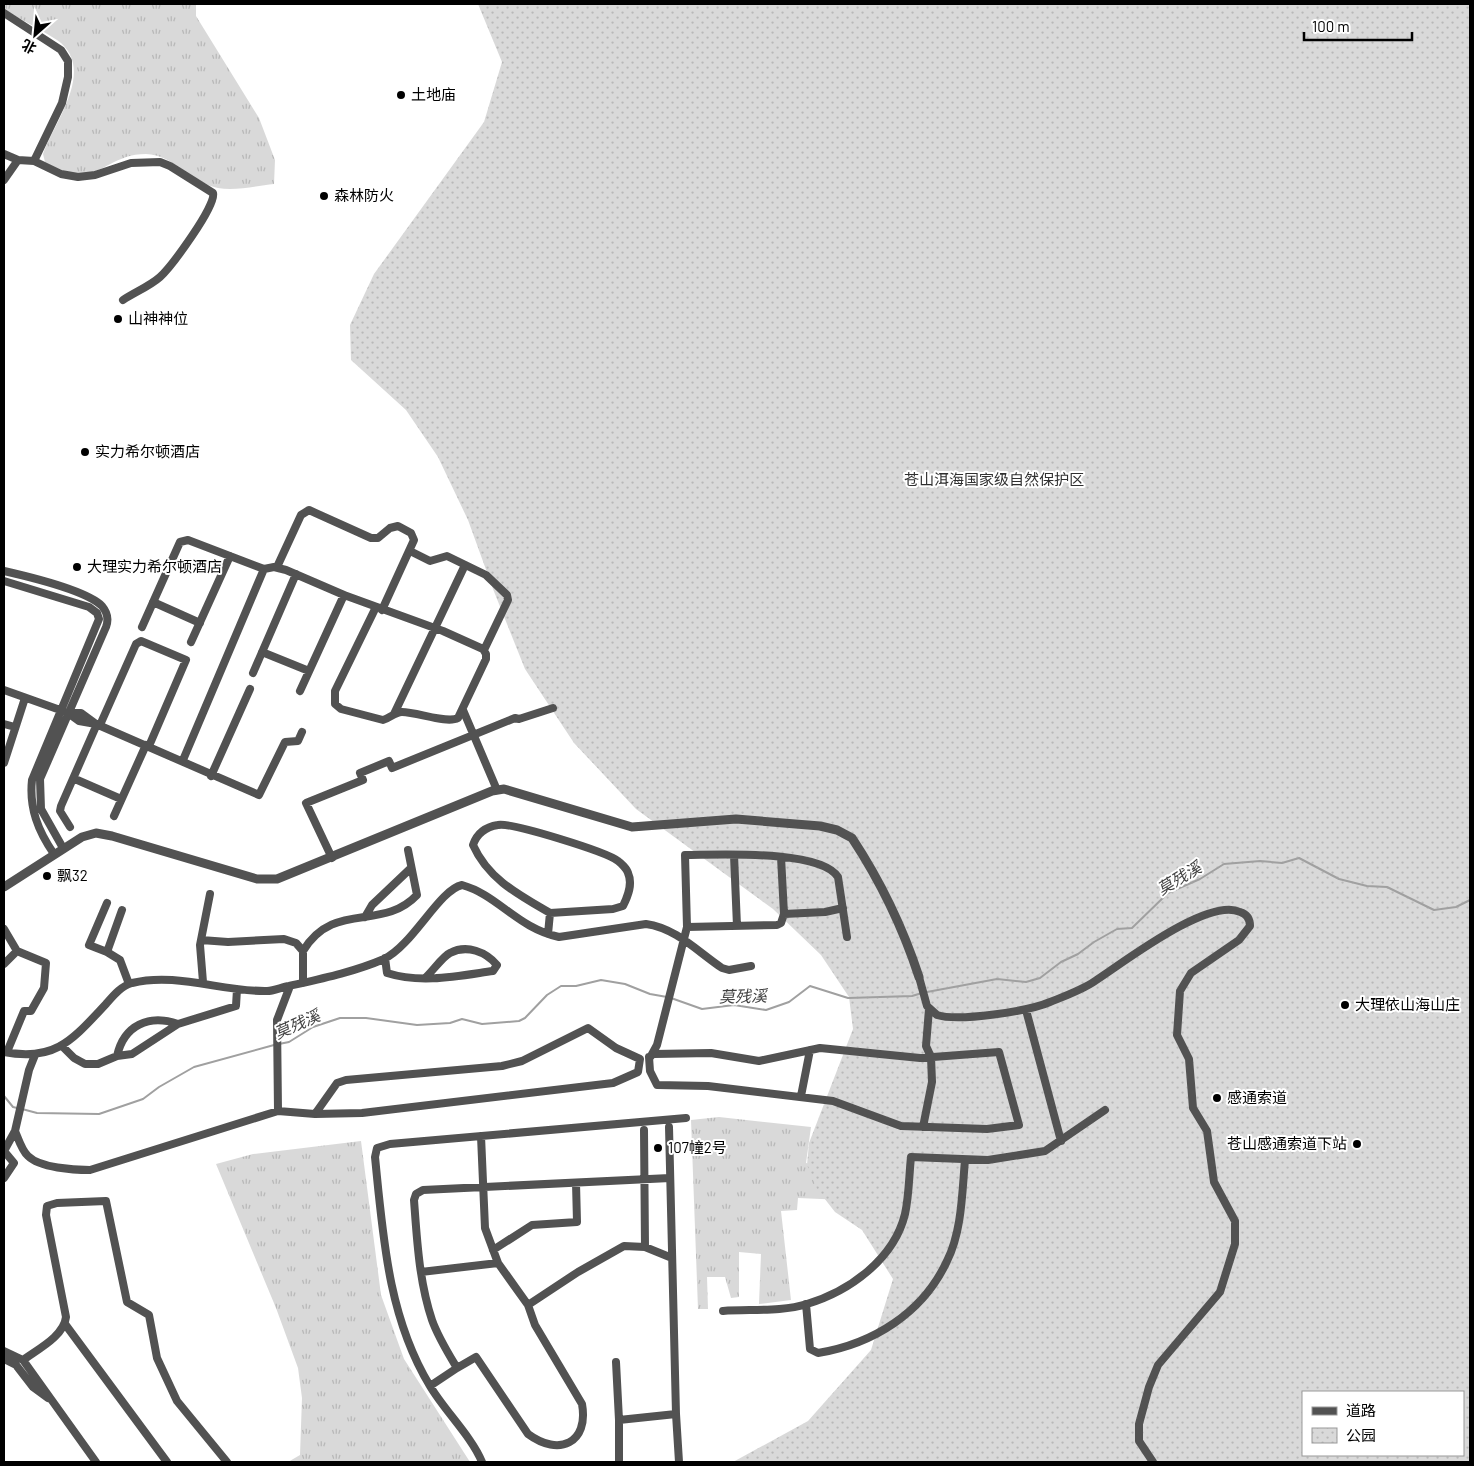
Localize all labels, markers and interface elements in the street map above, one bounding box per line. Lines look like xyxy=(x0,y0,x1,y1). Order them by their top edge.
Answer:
north arrow xyxy=(10,10,60,60)
scale bar xyxy=(1304,10,1412,42)
text: 100 m xyxy=(1312,17,1350,35)
text: 北 xyxy=(19,36,39,58)
place label: 土地庙 xyxy=(411,85,456,103)
marker: 土地庙 xyxy=(395,89,407,101)
place label: 森林防火 xyxy=(334,186,394,204)
marker: 森林防火 xyxy=(318,190,330,202)
place label: 山神神位 xyxy=(128,309,188,327)
marker: 山神神位 xyxy=(112,313,124,325)
place label: 实力希尔顿酒店 xyxy=(95,442,200,460)
marker: 实力希尔顿酒店 xyxy=(79,446,91,458)
park label: 苍山洱海国家级自然保护区 xyxy=(904,470,1084,488)
place label: 大理实力希尔顿酒店 xyxy=(87,557,222,575)
marker: 大理实力希尔顿酒店 xyxy=(71,561,83,573)
water label: 莫残溪 xyxy=(1153,856,1206,898)
place label: 飘32 xyxy=(57,866,88,884)
marker: 飘32 xyxy=(41,870,53,882)
water label: 莫残溪 xyxy=(719,986,769,1005)
place label: 大理依山海山庄 xyxy=(1355,995,1460,1013)
marker: 大理依山海山庄 xyxy=(1339,999,1351,1011)
water label: 莫残溪 xyxy=(271,1004,324,1042)
place label: 感通索道 xyxy=(1227,1088,1287,1106)
marker: 感通索道 xyxy=(1211,1092,1223,1104)
place label: 苍山感通索道下站 xyxy=(1227,1134,1347,1152)
place label: 107幢2号 xyxy=(668,1138,727,1156)
marker: 苍山感通索道下站 xyxy=(1351,1138,1363,1150)
marker: 107幢2号 xyxy=(652,1142,664,1154)
legend xyxy=(1302,1391,1464,1456)
text: 道路 xyxy=(1346,1401,1376,1419)
text: 公园 xyxy=(1346,1426,1376,1444)

